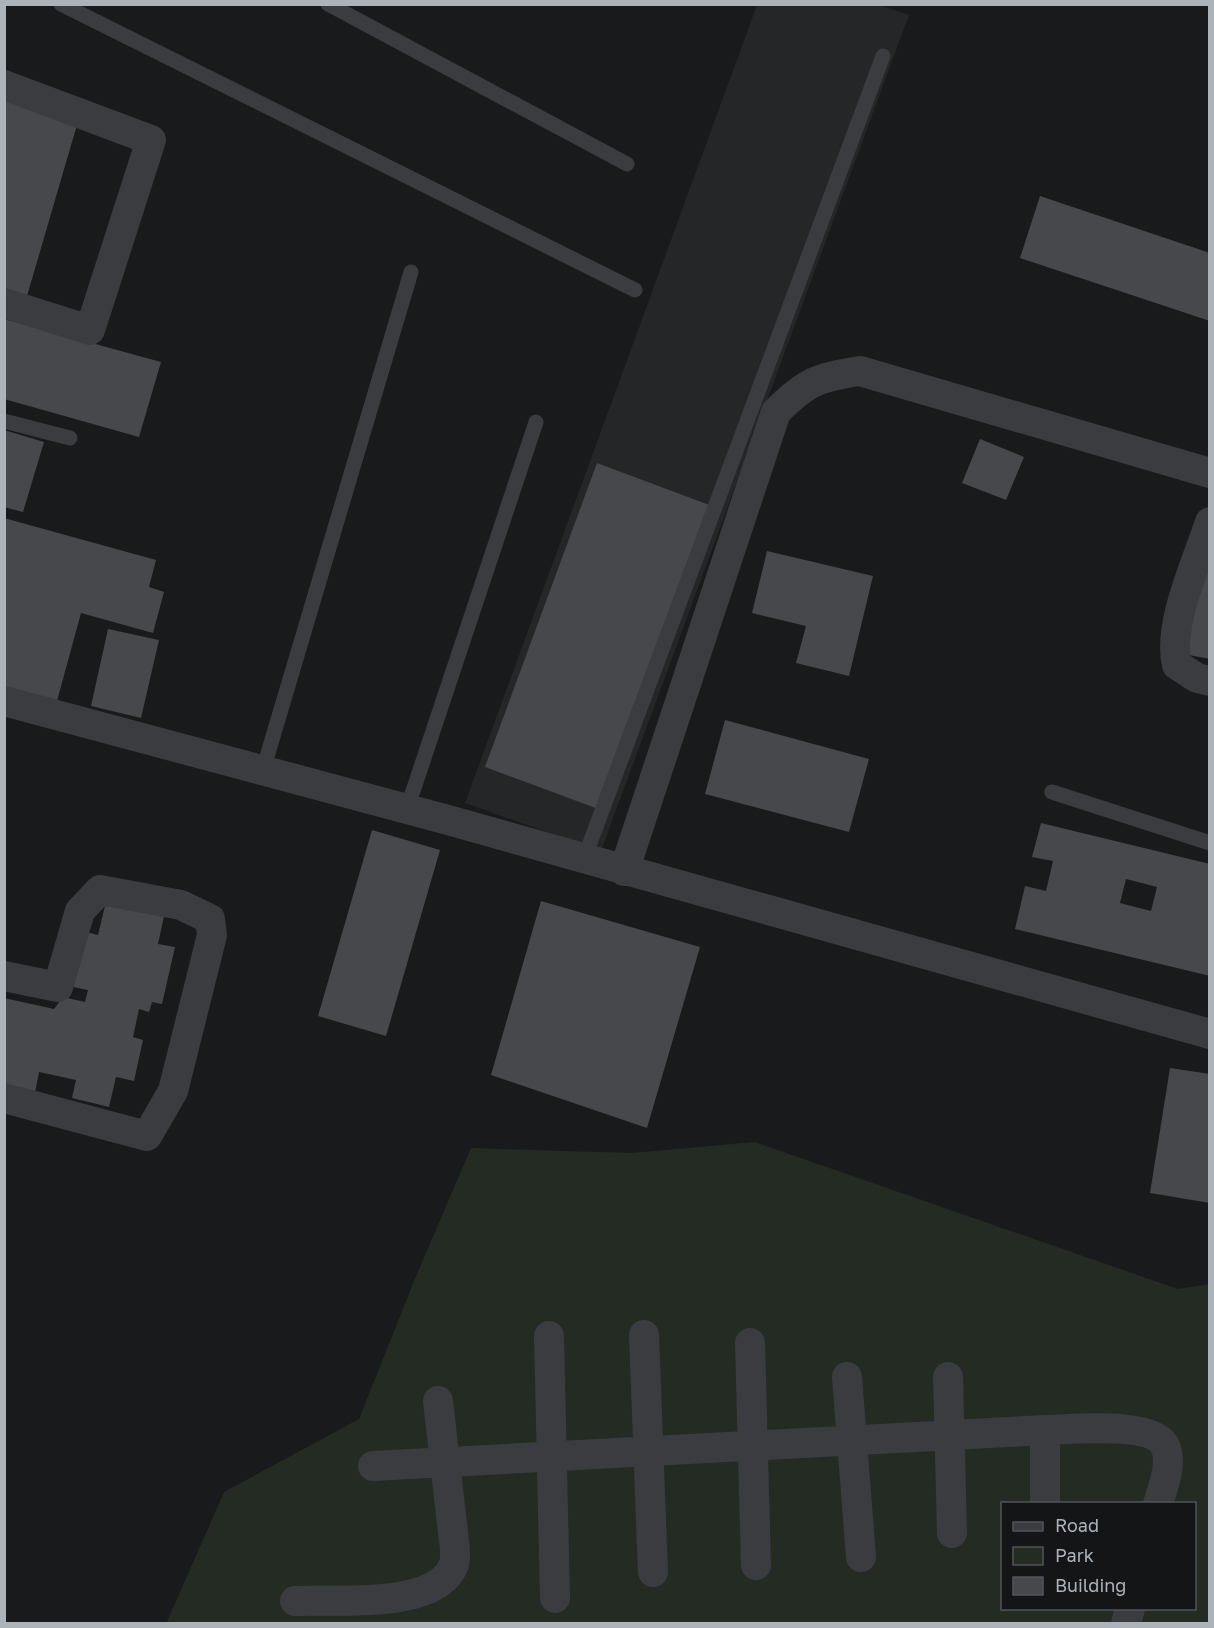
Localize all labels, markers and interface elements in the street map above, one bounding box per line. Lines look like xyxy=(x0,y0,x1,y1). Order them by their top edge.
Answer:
legend xyxy=(1001,1502,1196,1610)
text: Road xyxy=(1055,1514,1099,1536)
text: Park xyxy=(1055,1544,1094,1566)
text: Building xyxy=(1055,1574,1126,1596)

